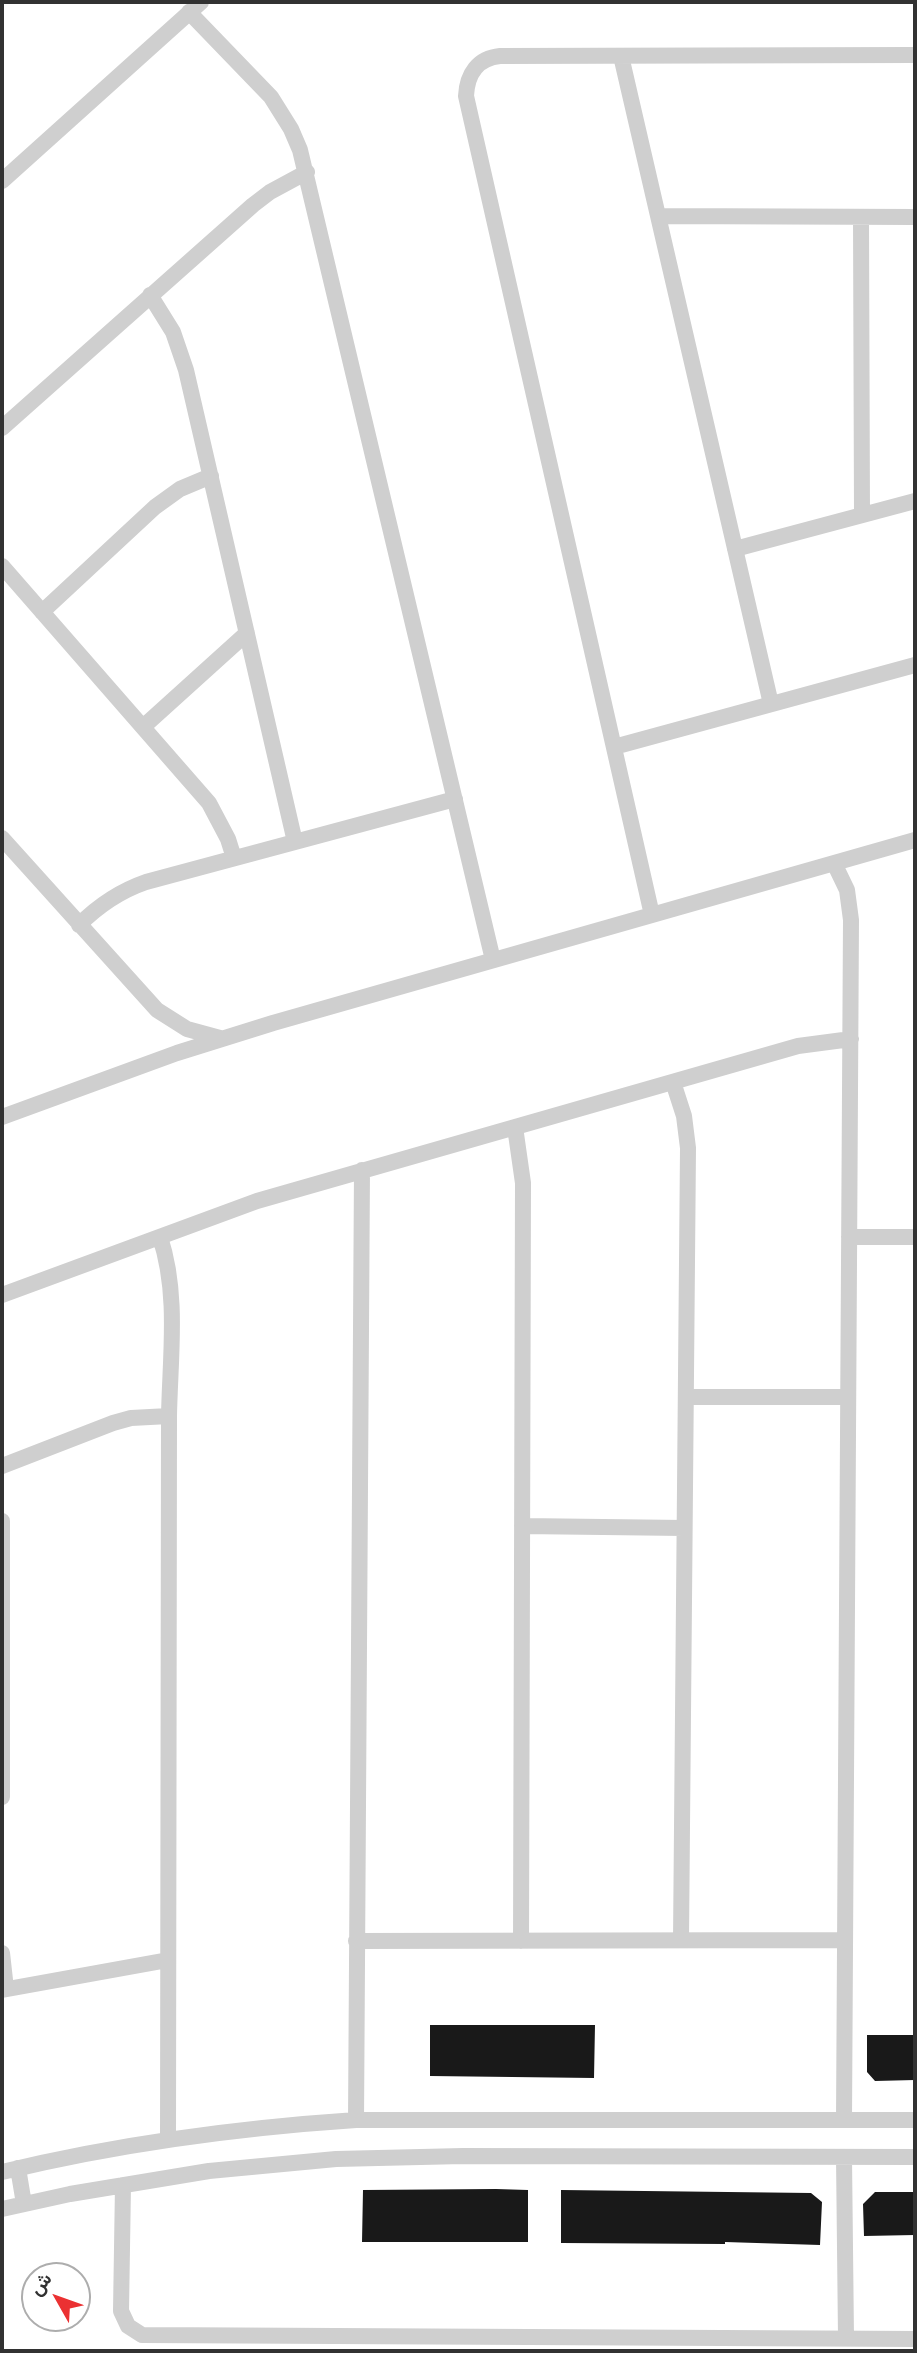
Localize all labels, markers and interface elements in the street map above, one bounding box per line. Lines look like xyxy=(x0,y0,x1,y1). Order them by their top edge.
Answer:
north arrow xyxy=(21,2262,91,2332)
text: ش xyxy=(26,2270,56,2299)

